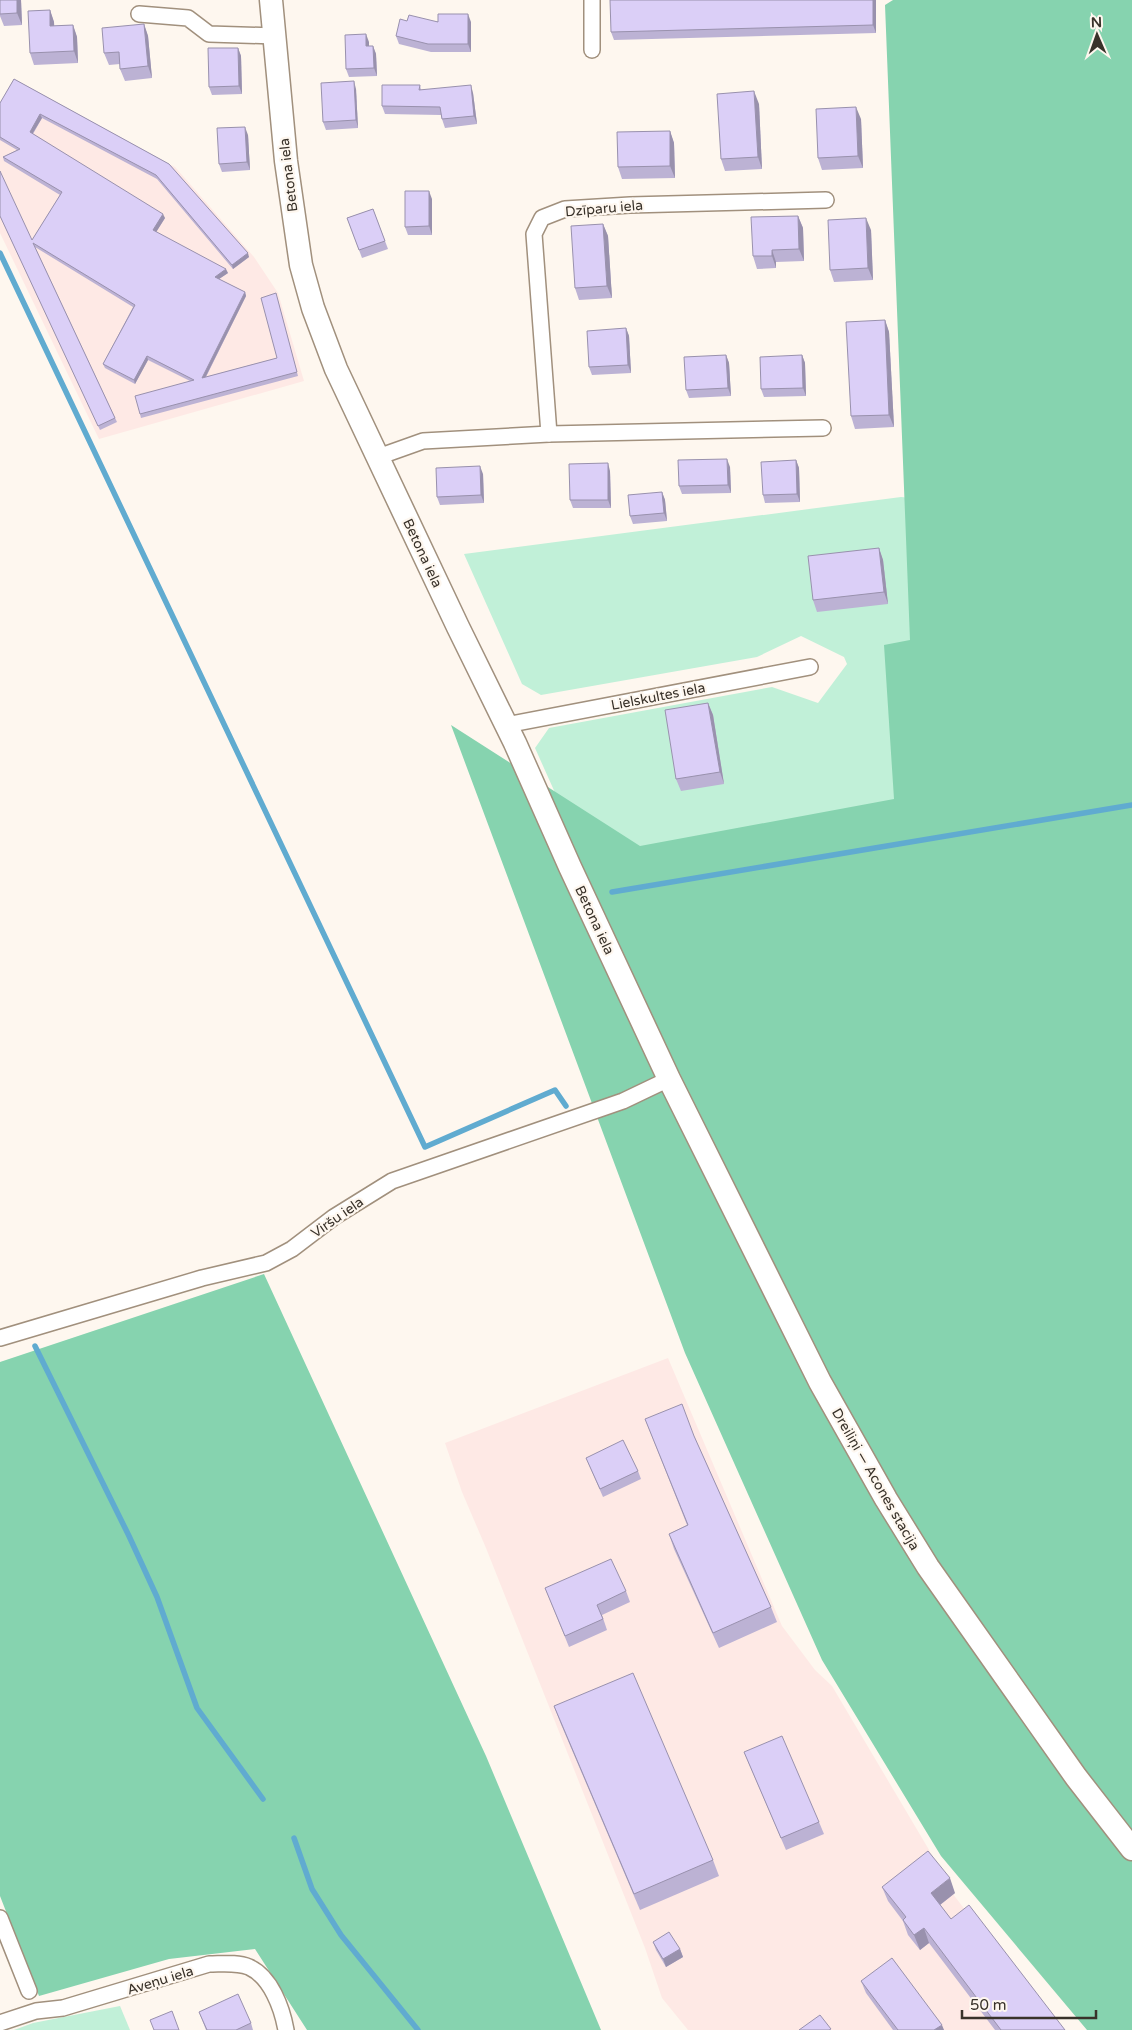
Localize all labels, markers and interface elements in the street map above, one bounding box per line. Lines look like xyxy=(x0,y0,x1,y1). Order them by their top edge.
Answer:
north arrow xyxy=(1072,10,1122,60)
text: N xyxy=(1091,14,1102,31)
street label: Betona iela xyxy=(276,137,301,213)
street label: Dzīparu iela xyxy=(564,197,644,220)
street label: Betona iela xyxy=(399,516,446,590)
street label: Lielskultes iela xyxy=(610,679,707,714)
street label: Betona iela xyxy=(571,883,618,957)
street label: Viršu iela xyxy=(308,1193,367,1242)
street label: Dreiliņi — Acones stacija xyxy=(828,1405,923,1553)
street label: Aveņu iela xyxy=(125,1962,195,1999)
scale bar xyxy=(962,1988,1096,2020)
text: 50 m xyxy=(970,1996,1007,2014)

